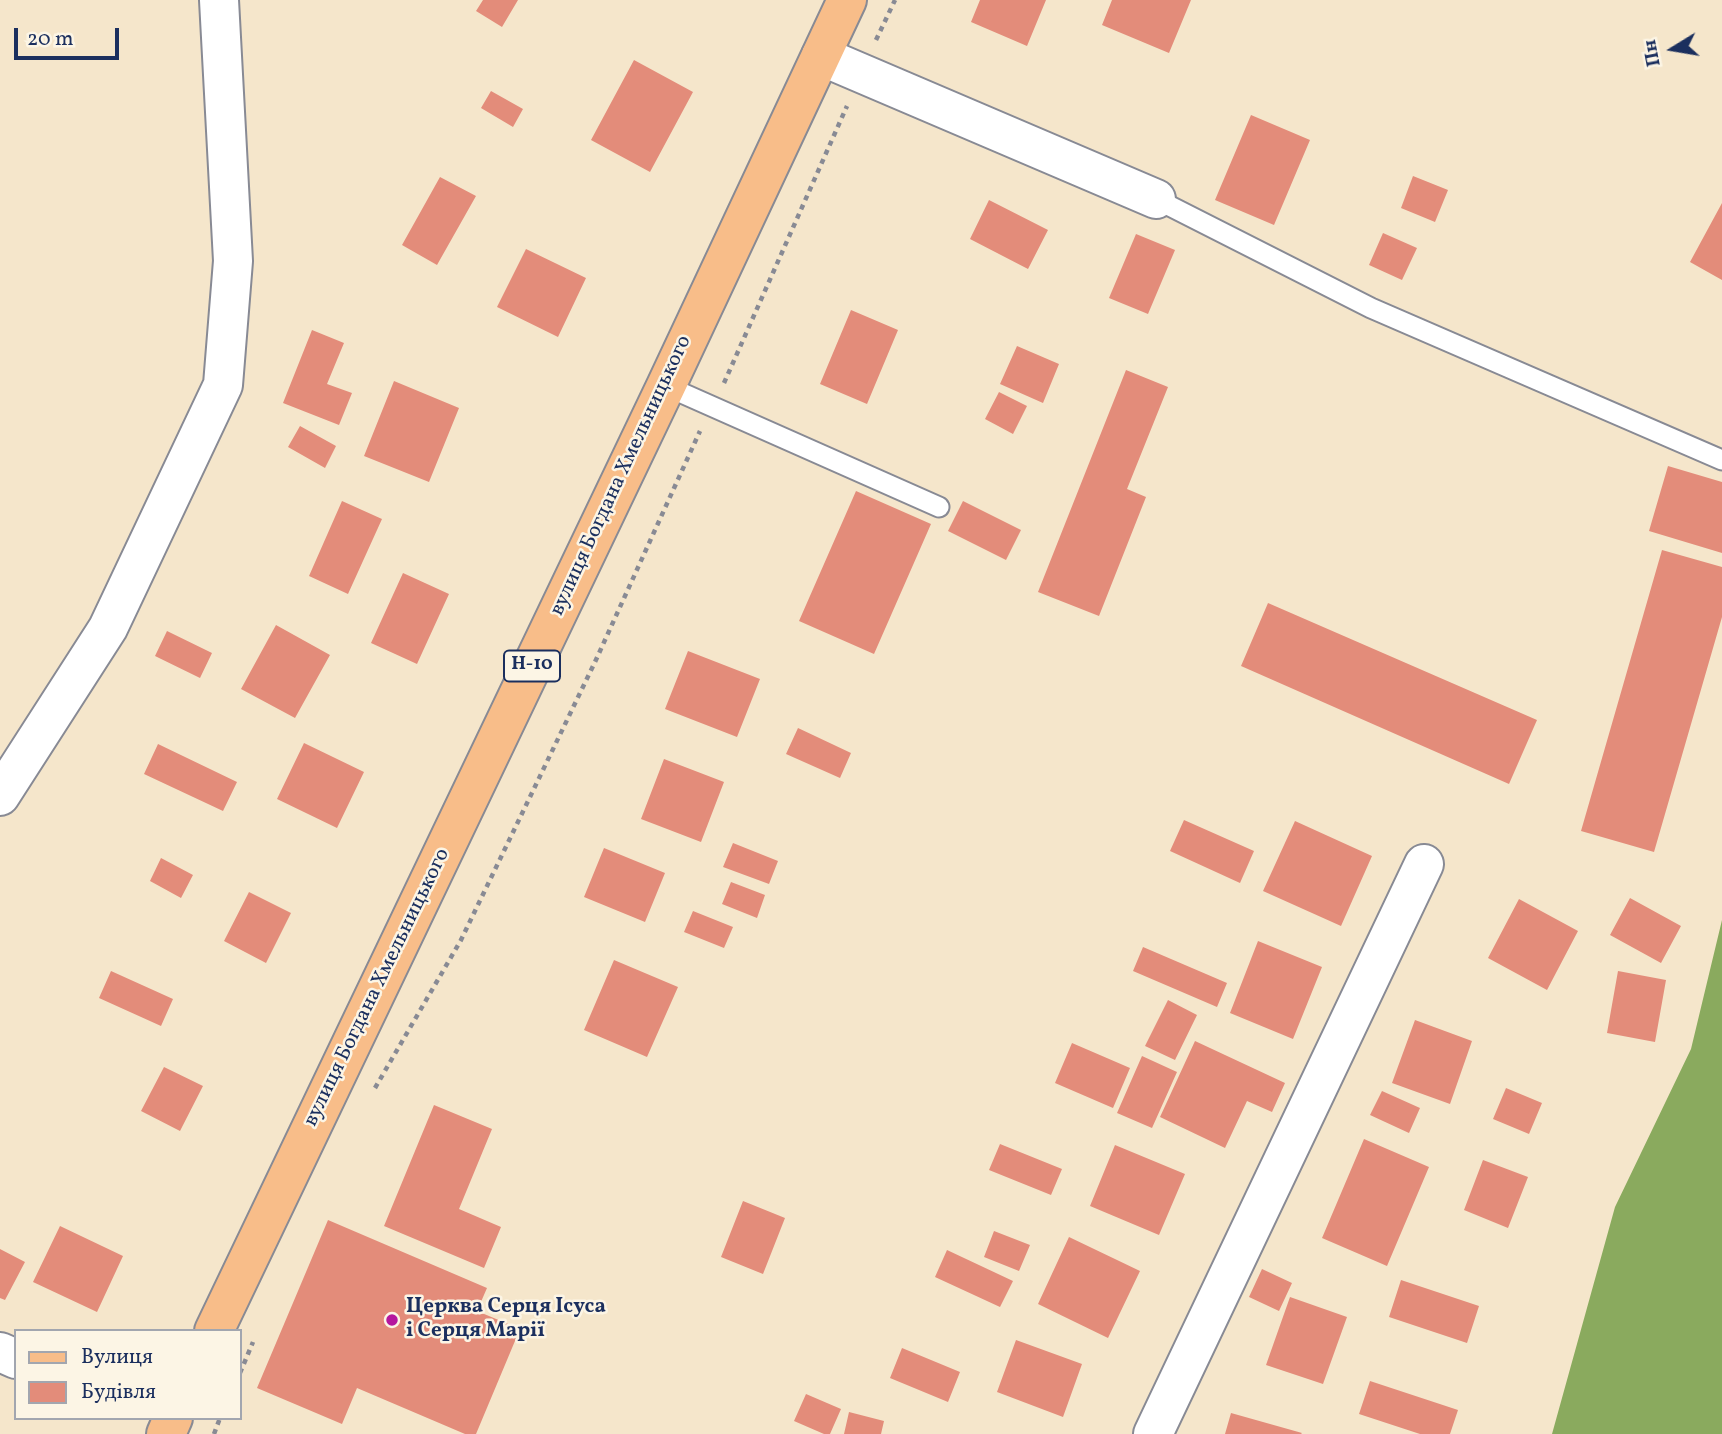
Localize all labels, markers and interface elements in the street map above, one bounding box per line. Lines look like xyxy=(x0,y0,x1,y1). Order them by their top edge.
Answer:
scale bar xyxy=(18,14,122,58)
north arrow xyxy=(1638,14,1708,84)
text: 20 m xyxy=(27,25,73,54)
text: Пн xyxy=(1637,37,1668,69)
street label: вулиця Богдана Хмельницького xyxy=(546,332,698,620)
road number: Н-10 xyxy=(504,650,560,681)
street label: вулиця Богдана Хмельницького xyxy=(300,845,456,1131)
place label: Церква Серця Ісуса і Серця Марії xyxy=(406,1295,606,1345)
marker: Церква Серця Ісуса і Серця Марії xyxy=(384,1312,400,1328)
legend xyxy=(14,1329,242,1420)
text: Вулиця xyxy=(81,1343,153,1372)
text: Будівля xyxy=(81,1378,156,1407)

